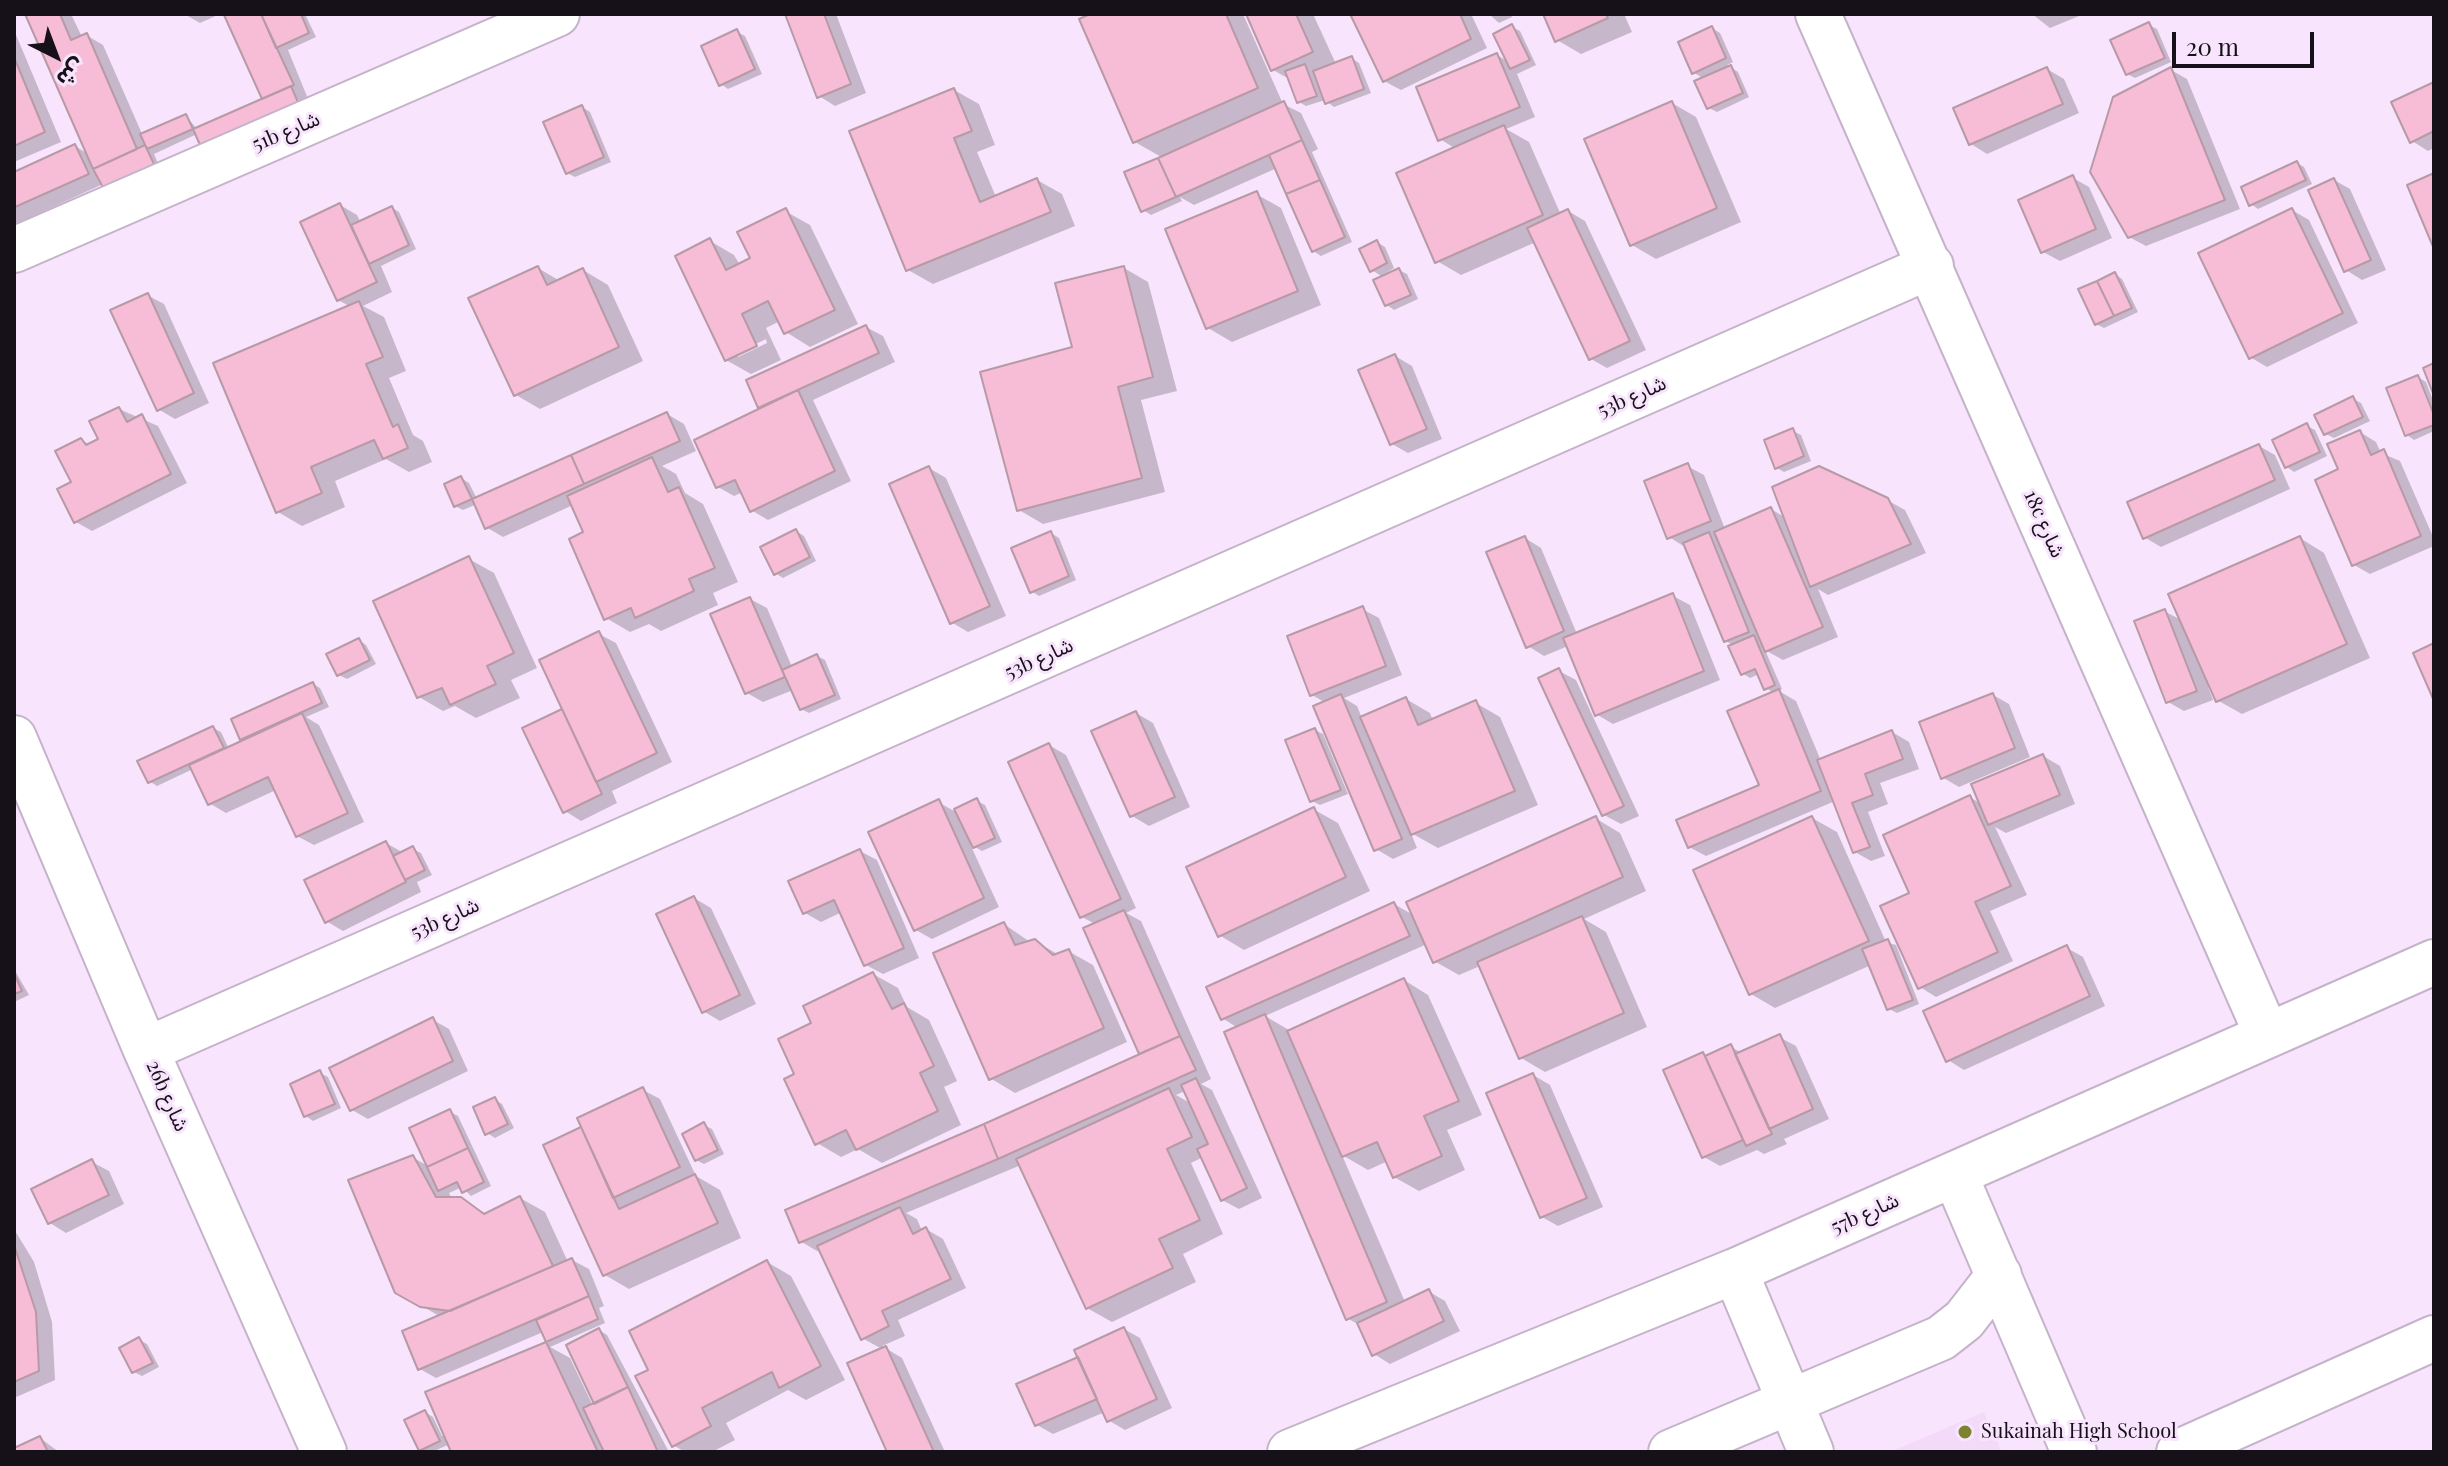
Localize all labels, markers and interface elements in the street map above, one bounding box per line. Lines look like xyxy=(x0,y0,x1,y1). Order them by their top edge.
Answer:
north arrow xyxy=(16,16,96,96)
scale bar xyxy=(2176,16,2318,66)
text: 20 m xyxy=(2186,30,2239,62)
text: ش xyxy=(51,53,93,95)
street label: 51b شارع xyxy=(249,107,323,157)
street label: 53b شارع xyxy=(1594,371,1670,423)
street label: 18c شارع xyxy=(2019,486,2069,562)
street label: 53b شارع xyxy=(1001,633,1077,685)
street label: 53b شارع xyxy=(407,893,483,945)
street label: 26b شارع xyxy=(141,1057,193,1135)
street label: 57b شارع xyxy=(1827,1188,1903,1240)
place label: Sukainah High School xyxy=(1981,1420,2177,1444)
marker: Sukainah High School xyxy=(1956,1423,1974,1441)

